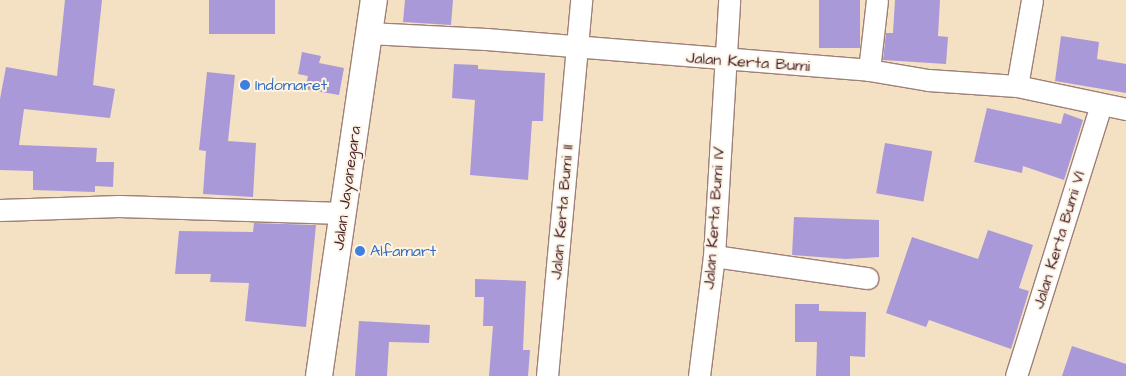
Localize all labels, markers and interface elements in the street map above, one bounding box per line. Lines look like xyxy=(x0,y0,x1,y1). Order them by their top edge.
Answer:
street label: Jalan Kerta Bumi xyxy=(685,48,811,76)
place label: Indomaret xyxy=(255,75,327,95)
marker: Indomaret xyxy=(239,79,251,91)
street label: Jalan Jayanegara xyxy=(329,125,365,251)
street label: Jalan Kerta Bumi II xyxy=(547,144,577,280)
street label: Jalan Kerta Bumi IV xyxy=(699,146,729,290)
street label: Jalan Kerta Bumi VI xyxy=(1029,169,1089,311)
place label: Alfamart xyxy=(370,241,436,261)
marker: Alfamart xyxy=(354,245,366,257)

